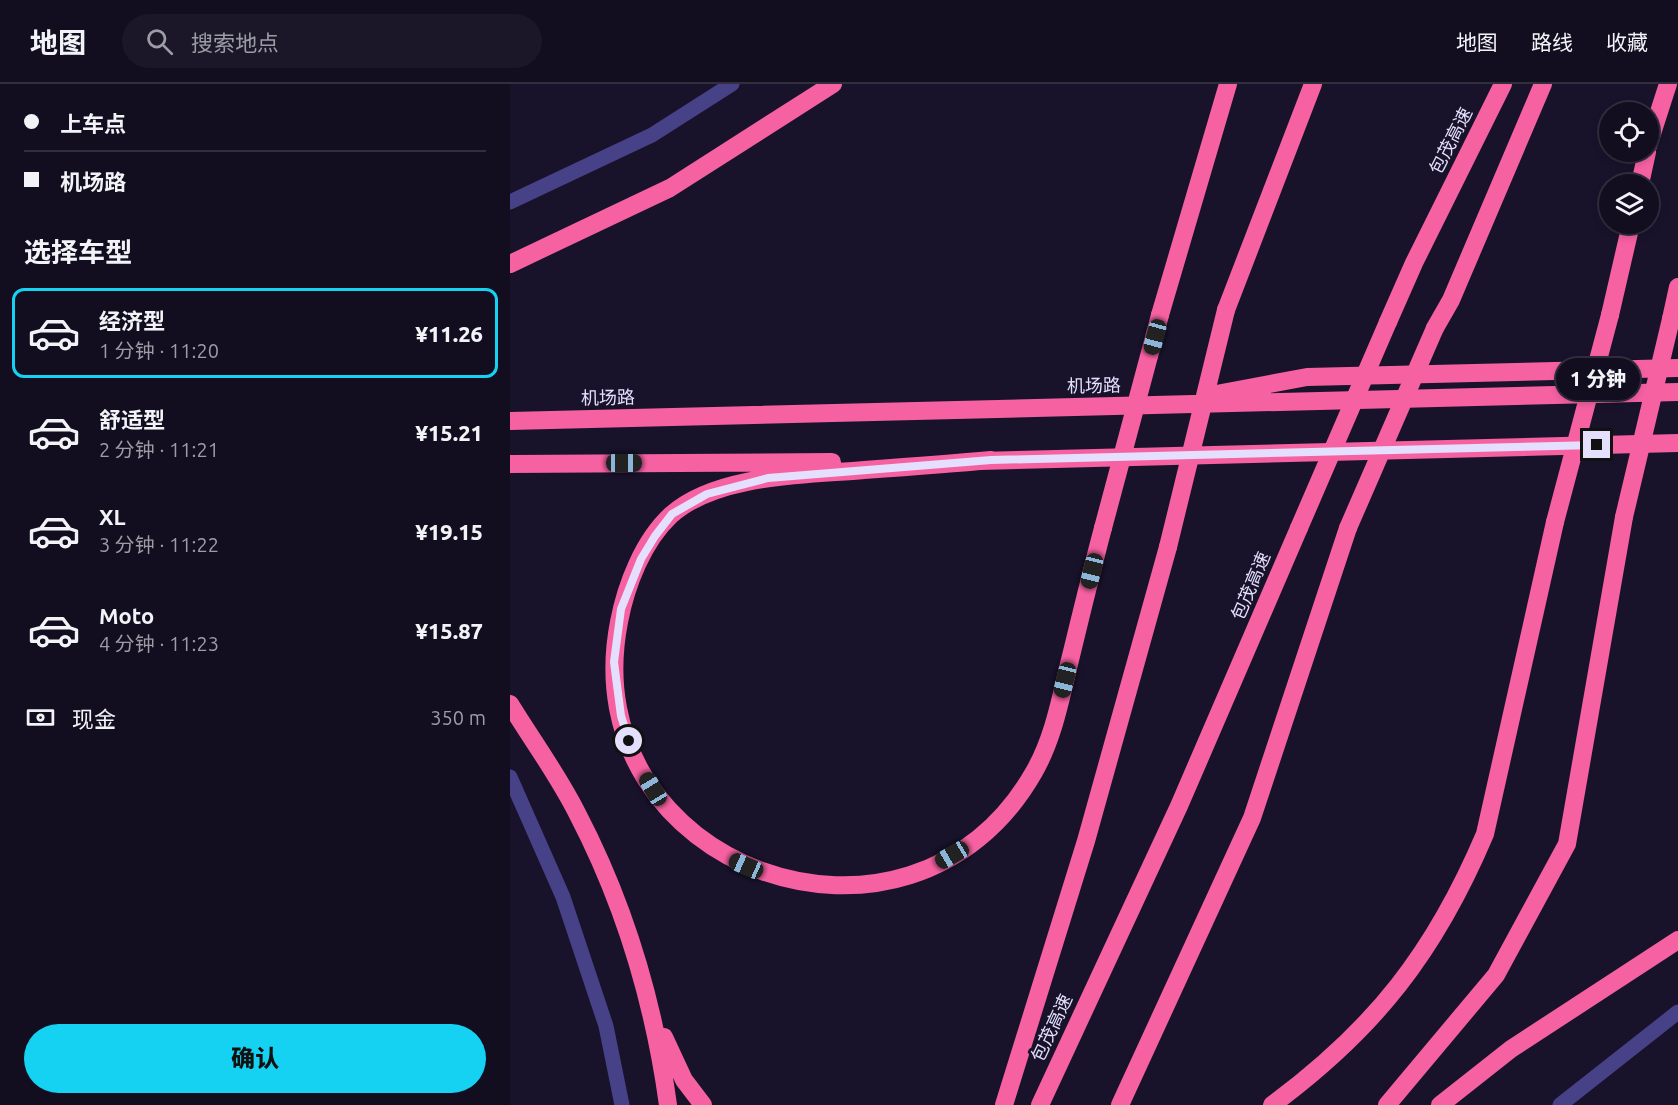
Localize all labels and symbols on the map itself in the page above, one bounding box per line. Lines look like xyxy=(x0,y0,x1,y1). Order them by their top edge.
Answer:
street label: 包茂高速 xyxy=(1425,104,1475,177)
car xyxy=(1142,317,1168,357)
callout: 1 分钟 xyxy=(1555,358,1639,400)
street label: 机场路 xyxy=(1067,375,1121,395)
street label: 机场路 xyxy=(581,387,635,407)
route end xyxy=(1583,431,1610,458)
car xyxy=(606,454,642,472)
street label: 包茂高速 xyxy=(1227,549,1273,623)
car xyxy=(1079,551,1105,591)
car xyxy=(1052,660,1078,700)
route start xyxy=(615,727,642,754)
car xyxy=(636,769,670,809)
car xyxy=(932,838,972,872)
car xyxy=(726,850,766,882)
street label: 包茂高速 xyxy=(1027,991,1075,1064)

